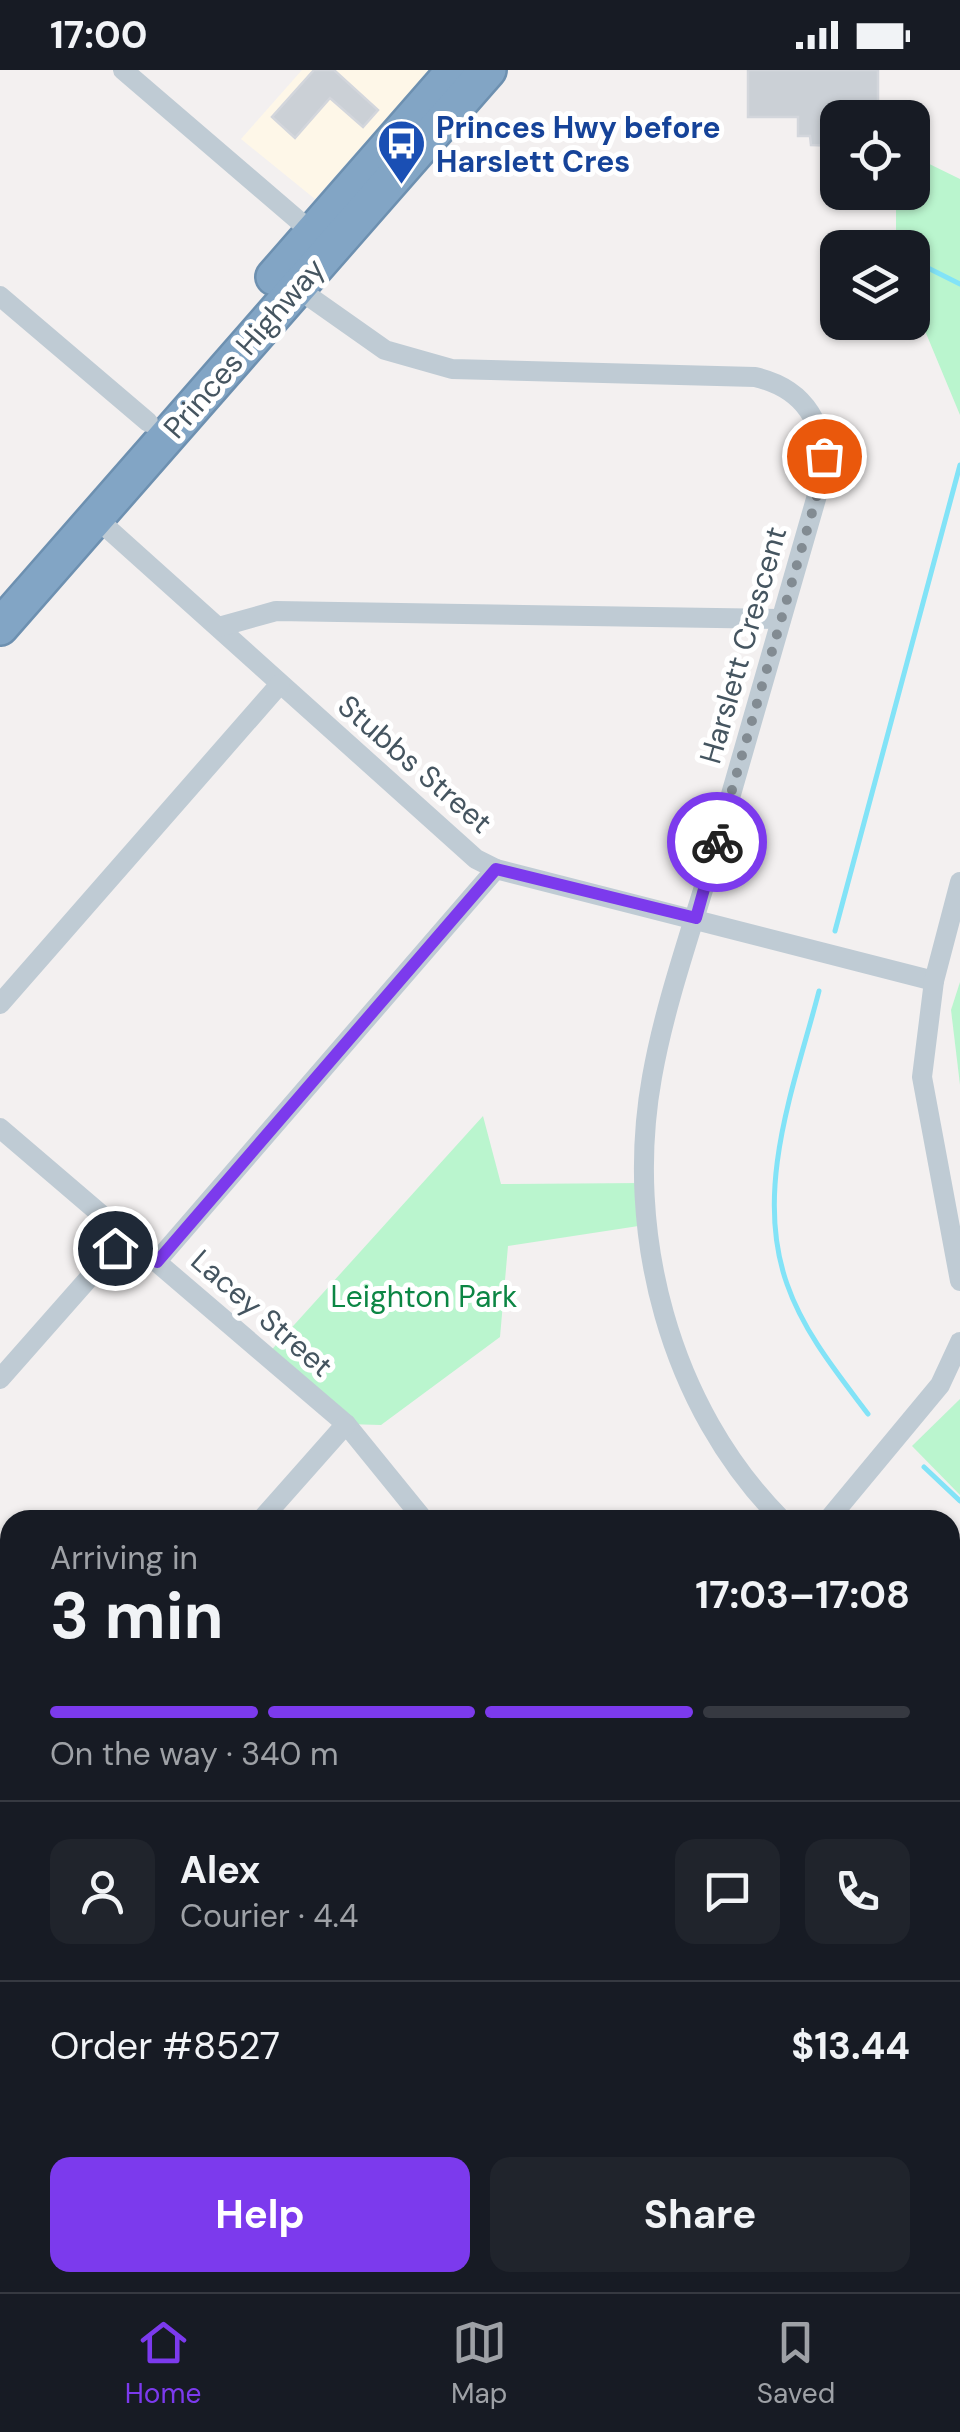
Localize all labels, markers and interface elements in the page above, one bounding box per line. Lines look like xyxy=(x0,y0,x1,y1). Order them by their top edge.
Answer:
text: 17:00 xyxy=(50,10,147,60)
map controls xyxy=(820,100,930,340)
button: locate xyxy=(820,100,930,210)
place label: Princes Hwy before Harslett Cres xyxy=(436,108,721,181)
bus stop icon: Princes Hwy before Harslett Cres xyxy=(375,118,427,186)
button: layers xyxy=(820,230,930,340)
street label: Princes Highway xyxy=(155,249,333,446)
pin xyxy=(782,414,867,499)
icon: bag xyxy=(797,429,852,484)
street label: Harslett Crescent xyxy=(690,522,796,768)
street label: Stubbs Street xyxy=(330,686,500,842)
courier xyxy=(667,792,767,892)
icon: bike xyxy=(690,815,745,870)
pin xyxy=(73,1206,158,1291)
icon: home xyxy=(88,1221,143,1276)
street label: Lacey Street xyxy=(183,1241,341,1385)
park label: Leighton Park xyxy=(331,1277,518,1316)
text: Arriving in xyxy=(50,1537,198,1579)
text: 17:03–17:08 xyxy=(695,1570,910,1620)
text: 3 min xyxy=(50,1574,224,1658)
text: On the way · 340 m xyxy=(50,1733,338,1775)
button: person xyxy=(50,1839,155,1944)
button: chat xyxy=(675,1839,780,1944)
button: phone xyxy=(805,1839,910,1944)
text: Alex xyxy=(180,1845,260,1895)
text: Courier · 4.4 xyxy=(180,1895,358,1937)
text: Order #8527 xyxy=(50,2021,280,2071)
text: $13.44 xyxy=(791,2021,910,2071)
button: Help xyxy=(50,2157,470,2272)
button: Share xyxy=(490,2157,910,2272)
tab: Home xyxy=(125,2315,201,2412)
tab: Map xyxy=(451,2315,507,2412)
tab: Saved xyxy=(757,2315,835,2412)

